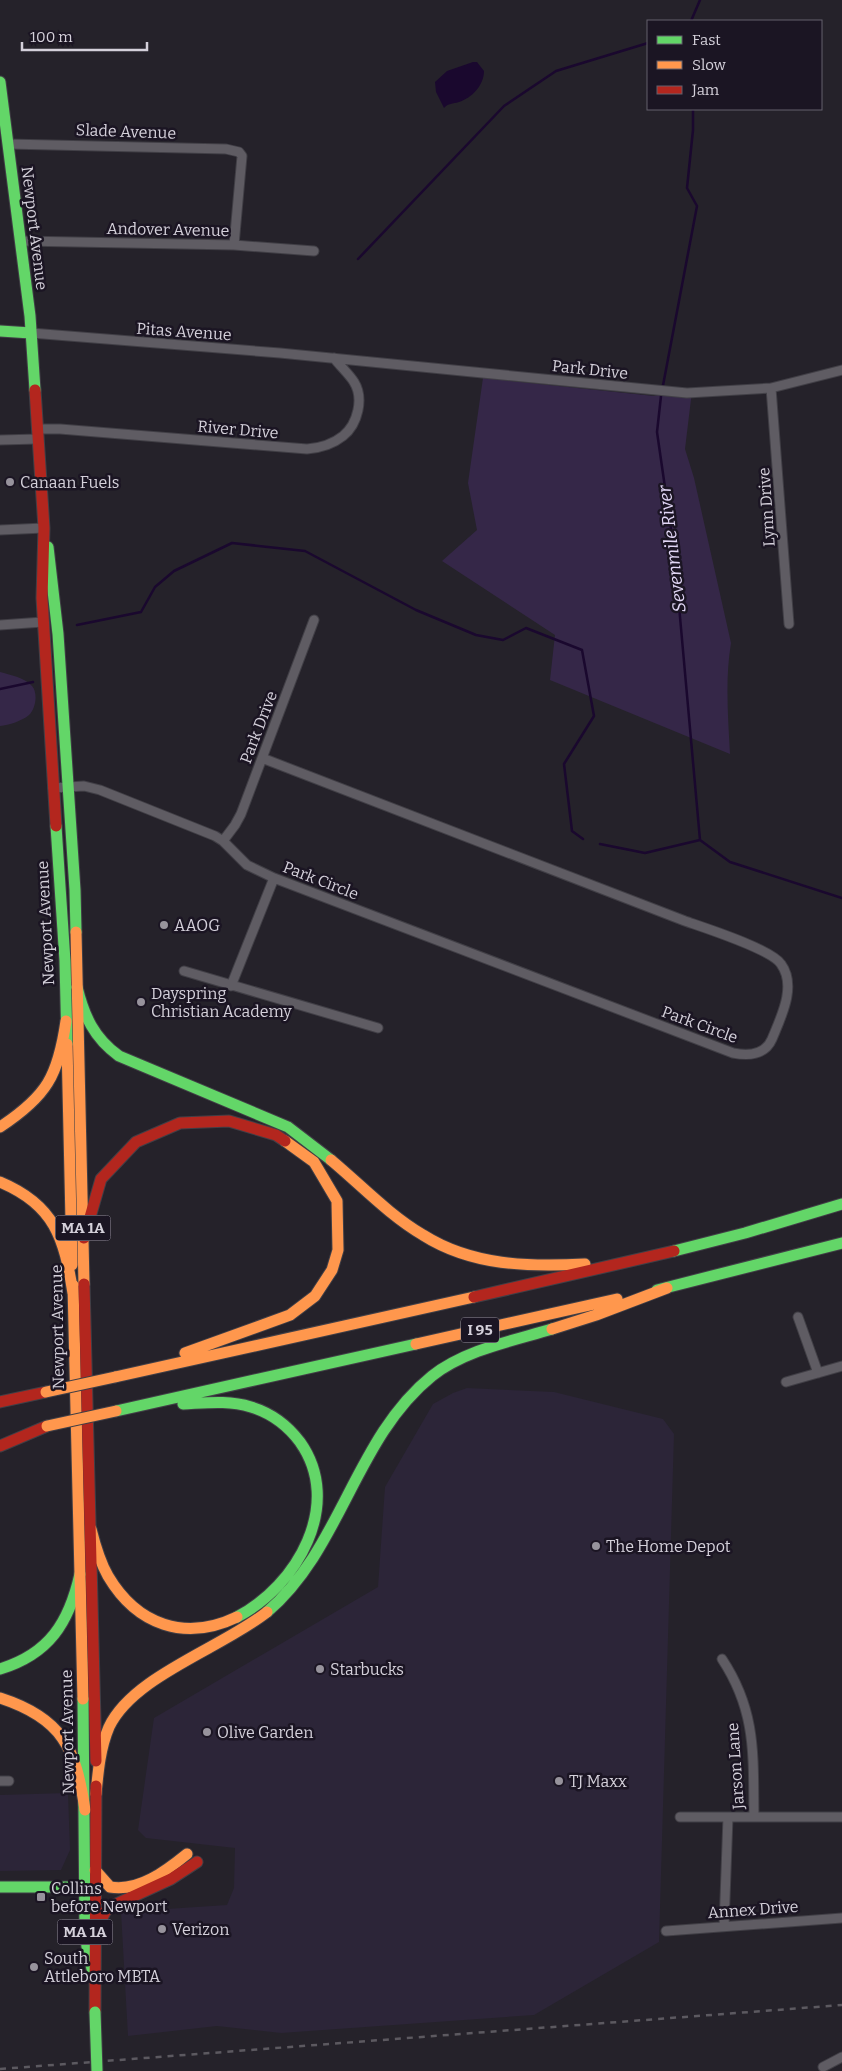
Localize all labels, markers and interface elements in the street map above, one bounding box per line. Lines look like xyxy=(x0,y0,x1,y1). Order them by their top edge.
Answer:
scale bar xyxy=(22,20,148,52)
legend xyxy=(647,20,822,110)
text: 100 m xyxy=(30,28,73,46)
text: Fast xyxy=(692,31,721,49)
text: Slow xyxy=(692,56,727,74)
text: Jam xyxy=(691,81,720,99)
street label: Slade Avenue xyxy=(75,120,177,143)
street label: Newport Avenue xyxy=(17,165,52,291)
street label: Andover Avenue xyxy=(106,219,230,240)
street label: Pitas Avenue xyxy=(136,319,232,344)
street label: Park Drive xyxy=(551,356,629,383)
street label: River Drive xyxy=(197,416,279,443)
street label: Lynn Drive xyxy=(754,467,779,547)
place label: Canaan Fuels xyxy=(20,473,119,492)
marker: Canaan Fuels xyxy=(4,476,16,488)
water label: Sevenmile River xyxy=(653,484,691,614)
street label: Park Drive xyxy=(236,688,281,766)
street label: Park Circle xyxy=(280,857,361,904)
street label: Newport Avenue xyxy=(33,860,58,986)
place label: AAOG xyxy=(174,916,220,935)
marker: AAOG xyxy=(158,919,170,931)
place label: Dayspring Christian Academy xyxy=(151,984,292,1021)
marker: Dayspring Christian Academy xyxy=(135,996,147,1008)
street label: Park Circle xyxy=(659,1002,740,1047)
road number: MA 1A xyxy=(56,1216,110,1240)
street label: Newport Avenue xyxy=(47,1265,68,1389)
road number: I 95 xyxy=(461,1318,499,1342)
place label: The Home Depot xyxy=(606,1537,731,1556)
marker: The Home Depot xyxy=(590,1540,602,1552)
place label: Starbucks xyxy=(330,1660,404,1679)
marker: Starbucks xyxy=(314,1663,326,1675)
street label: Newport Avenue xyxy=(57,1670,78,1794)
street label: Jarson Lane xyxy=(723,1722,748,1811)
place label: Olive Garden xyxy=(217,1723,313,1742)
marker: Olive Garden xyxy=(201,1726,213,1738)
place label: TJ Maxx xyxy=(569,1772,627,1791)
marker: TJ Maxx xyxy=(553,1775,565,1787)
place label: Collins before Newport xyxy=(51,1879,168,1916)
marker: Collins before Newport xyxy=(35,1891,47,1903)
street label: Annex Drive xyxy=(707,1897,799,1922)
road number: MA 1A xyxy=(58,1920,112,1944)
place label: Verizon xyxy=(172,1920,229,1939)
marker: Verizon xyxy=(156,1923,168,1935)
place label: South Attleboro MBTA xyxy=(44,1949,161,1986)
marker: South Attleboro MBTA xyxy=(28,1961,40,1973)

